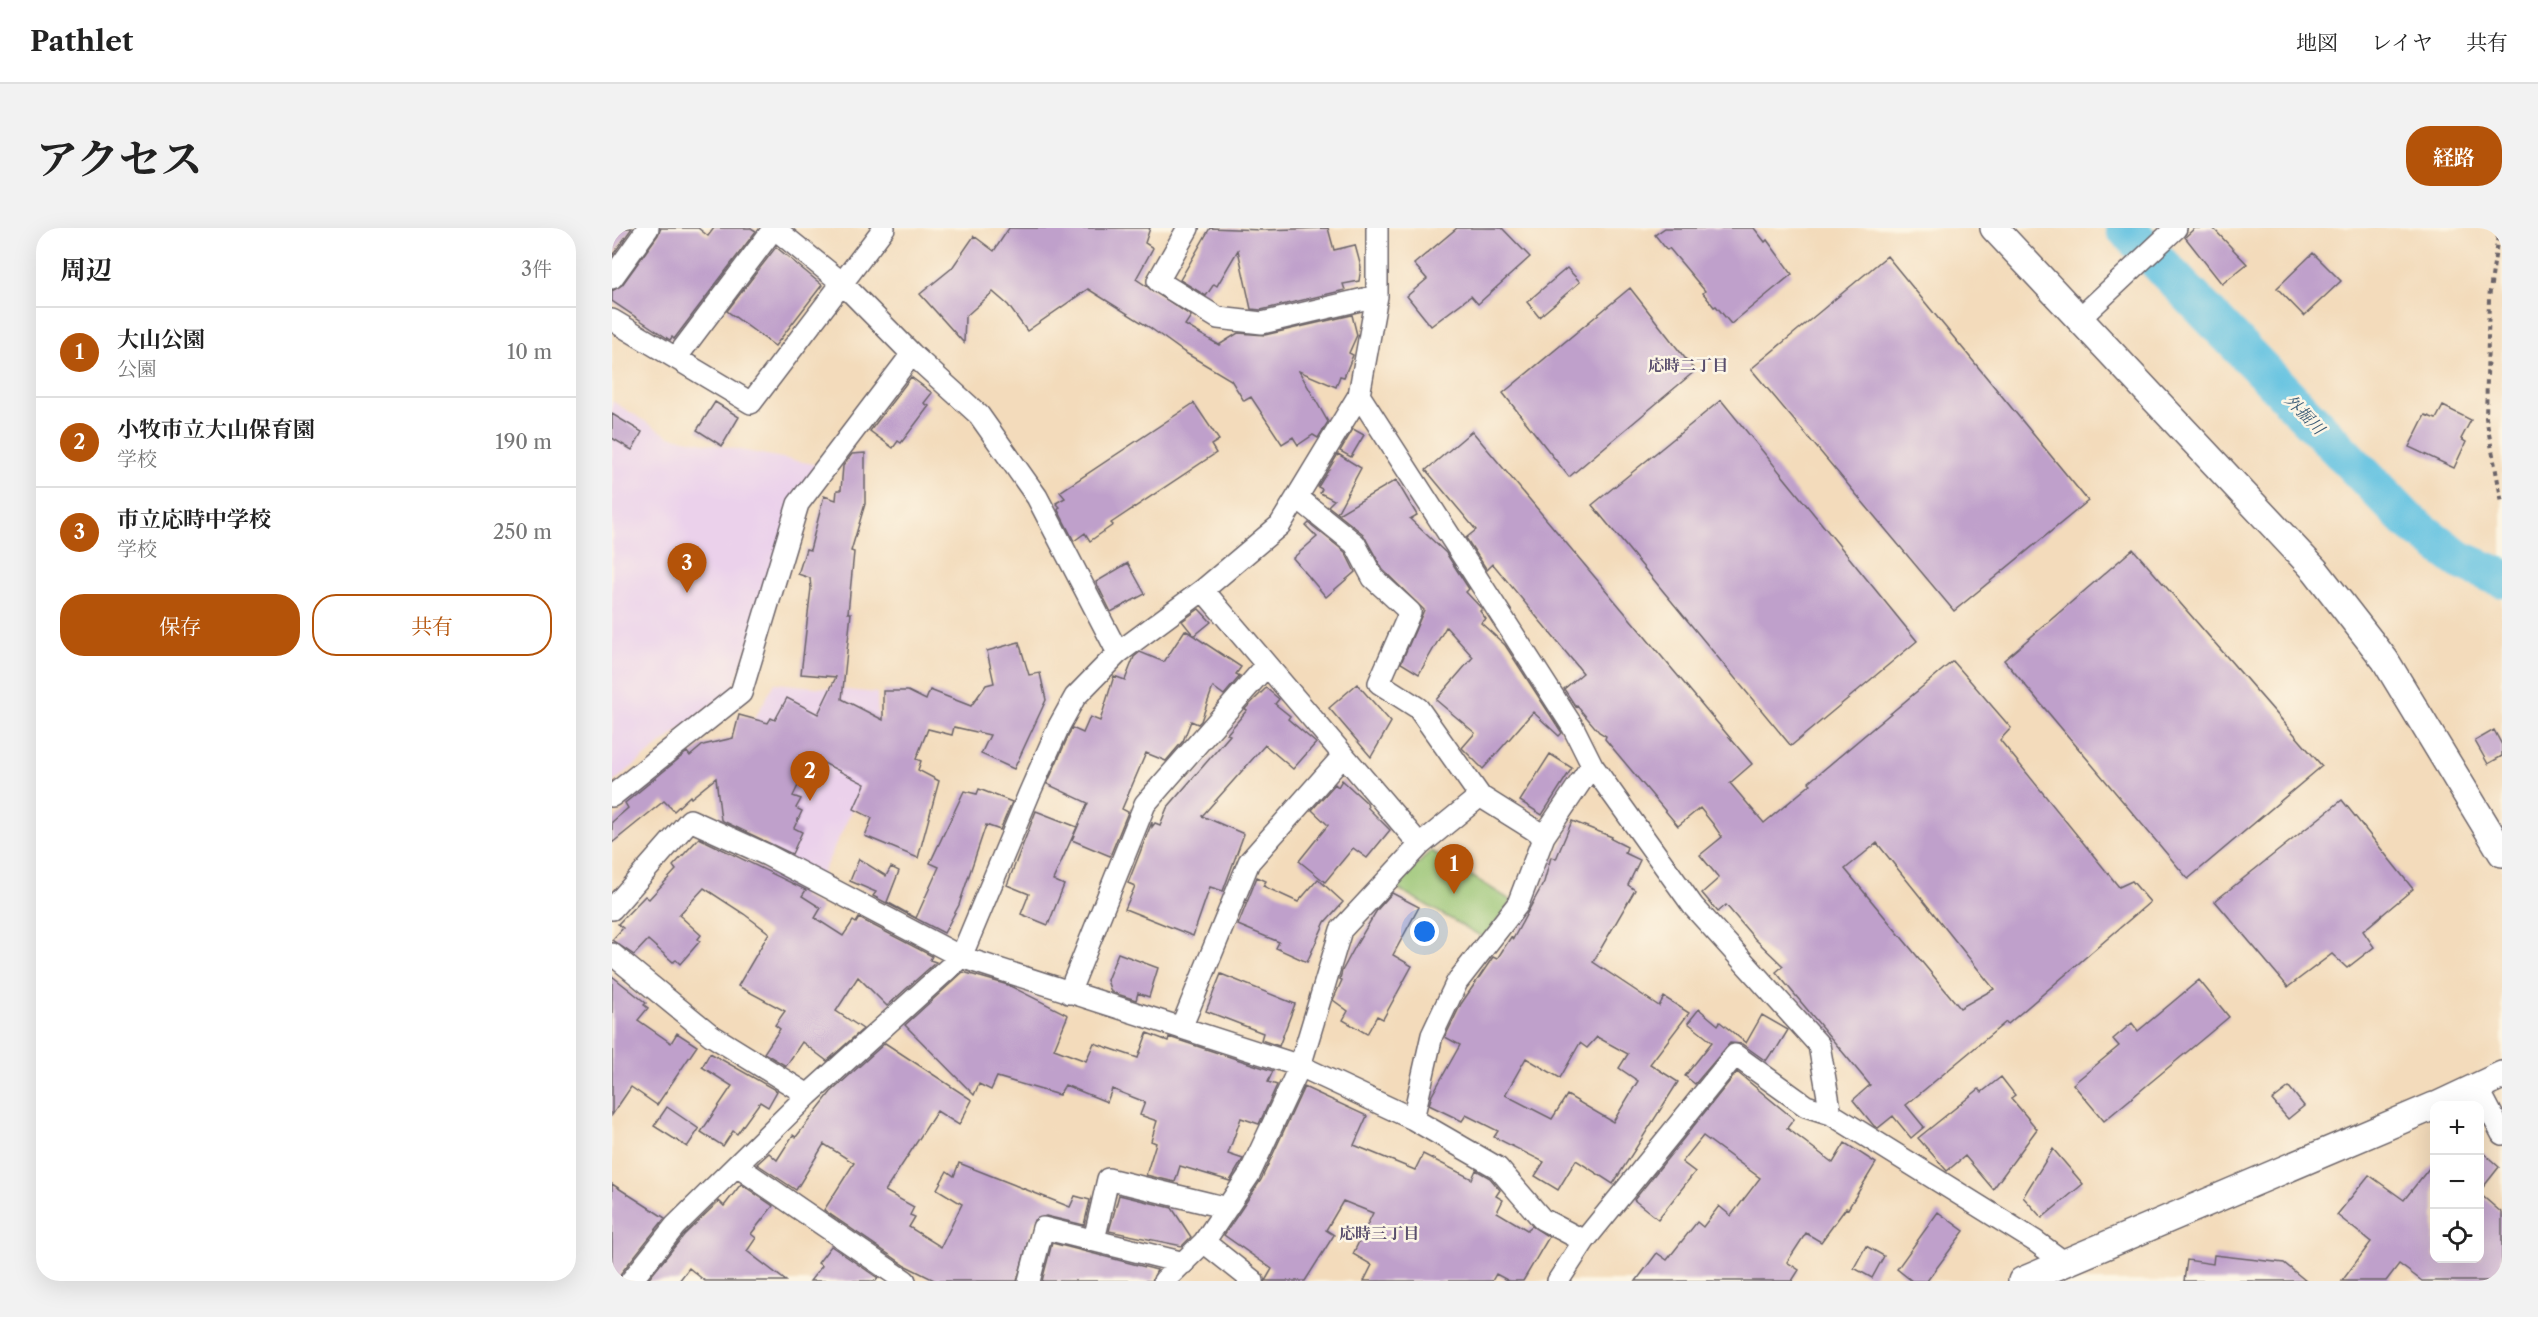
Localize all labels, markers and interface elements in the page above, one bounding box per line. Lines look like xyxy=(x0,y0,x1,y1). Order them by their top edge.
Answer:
text: Pathlet xyxy=(30,24,133,58)
text: 地図 xyxy=(2296,30,2338,55)
text: レイヤ xyxy=(2371,30,2433,55)
text: 共有 xyxy=(2466,30,2508,55)
button: 経路 xyxy=(2406,126,2502,186)
text: アクセス xyxy=(36,133,203,185)
text: 周辺 xyxy=(60,254,112,286)
text: 3件 xyxy=(521,257,552,281)
text: 大山公園 xyxy=(117,326,205,353)
text: 1 xyxy=(75,340,84,364)
text: 10 m xyxy=(507,340,552,364)
district label: 応時二丁目 xyxy=(1648,355,1728,375)
text: 公園 xyxy=(117,357,157,381)
water label: 外掘川 xyxy=(2281,390,2330,440)
text: 小牧市立大山保育園 xyxy=(117,416,315,443)
text: 2 xyxy=(74,430,85,454)
text: 190 m xyxy=(495,430,552,454)
text: 学校 xyxy=(117,447,157,471)
text: 市立応時中学校 xyxy=(117,506,271,533)
text: 3 xyxy=(74,520,85,544)
text: 250 m xyxy=(493,520,552,544)
text: 学校 xyxy=(117,537,157,561)
pin: 3 xyxy=(668,544,706,593)
button: 保存 xyxy=(60,594,300,656)
button: 共有 xyxy=(312,594,552,656)
pin: 2 xyxy=(790,752,830,801)
pin: 1 xyxy=(1434,844,1474,894)
your location xyxy=(1410,917,1439,946)
map controls xyxy=(2430,1101,2484,1263)
button: + xyxy=(2430,1101,2484,1155)
button: − xyxy=(2430,1155,2484,1209)
button: locate xyxy=(2430,1209,2484,1263)
district label: 応時三丁目 xyxy=(1339,1223,1419,1243)

